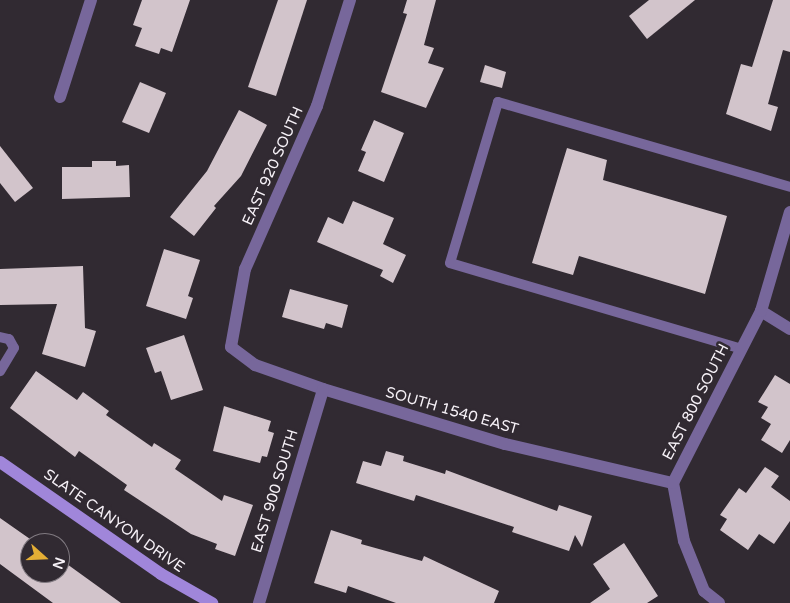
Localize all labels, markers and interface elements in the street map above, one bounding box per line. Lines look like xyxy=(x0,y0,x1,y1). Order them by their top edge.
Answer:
street label: EAST 920 SOUTH xyxy=(239,104,307,228)
street label: EAST 800 SOUTH xyxy=(659,341,733,463)
street label: SOUTH 1540 EAST xyxy=(384,383,520,439)
street label: EAST 900 SOUTH xyxy=(248,427,302,555)
street label: SLATE CANYON DRIVE xyxy=(40,466,188,576)
north arrow xyxy=(20,533,70,583)

